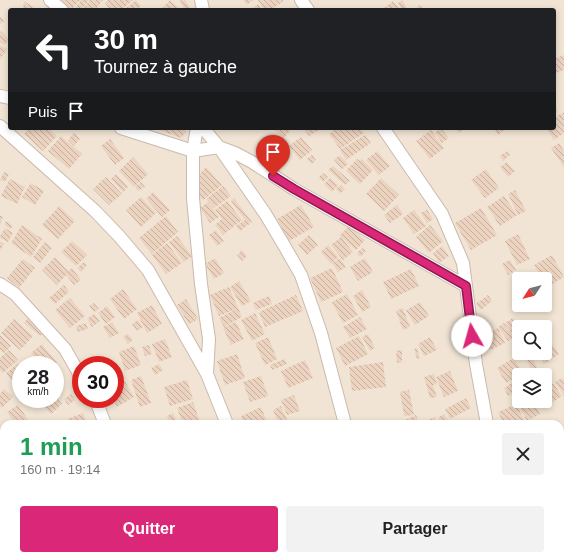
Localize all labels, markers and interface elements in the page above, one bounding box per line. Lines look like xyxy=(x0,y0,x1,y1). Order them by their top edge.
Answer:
icon: left xyxy=(28,24,80,76)
text: 30 m xyxy=(94,24,158,55)
text: Tournez à gauche xyxy=(94,57,237,77)
icon: arrive xyxy=(65,100,87,122)
text: Puis xyxy=(28,103,57,120)
pin xyxy=(256,135,290,176)
icon: arrive xyxy=(262,141,284,163)
north arrow xyxy=(512,272,552,312)
map controls xyxy=(512,272,552,408)
position arrow xyxy=(451,315,493,357)
button: search xyxy=(512,320,552,360)
speed limit sign: 30 xyxy=(72,356,124,408)
text: 28 xyxy=(27,366,49,388)
button: layers xyxy=(512,368,552,408)
text: km/h xyxy=(27,386,49,397)
text: 1 min xyxy=(20,433,83,460)
button: close xyxy=(502,433,544,475)
text: 160 m · 19:14 xyxy=(20,462,100,477)
button: Quitter xyxy=(20,506,278,552)
button: Partager xyxy=(286,506,544,552)

